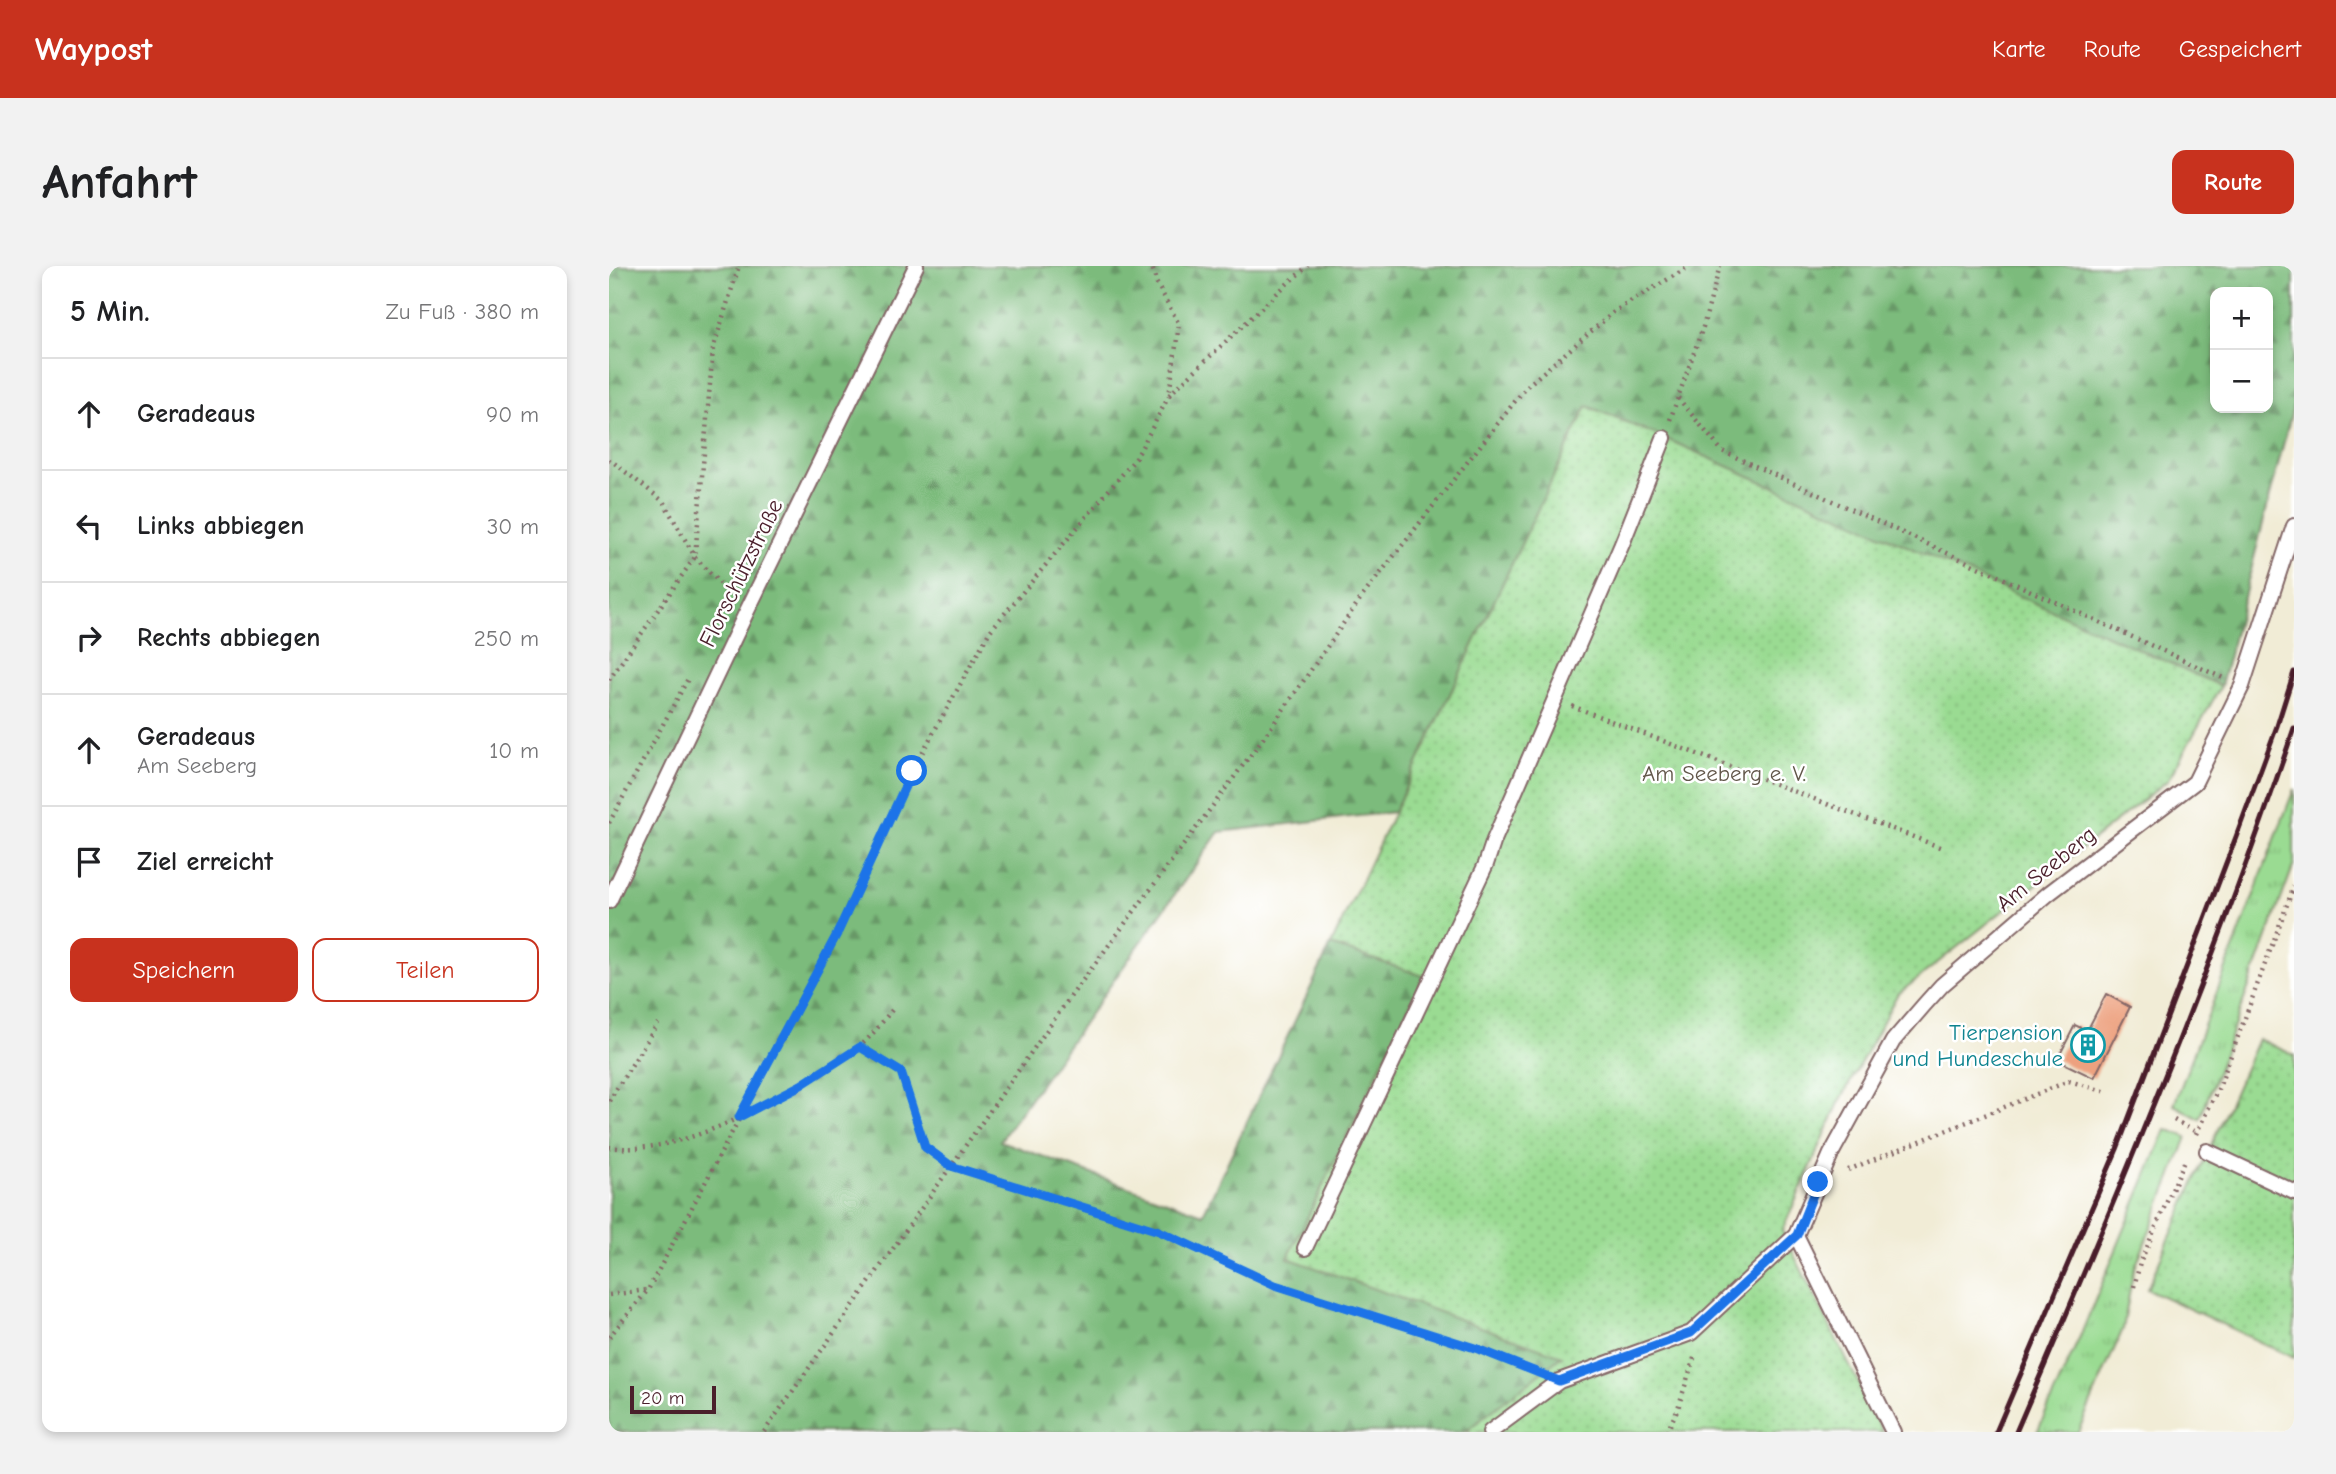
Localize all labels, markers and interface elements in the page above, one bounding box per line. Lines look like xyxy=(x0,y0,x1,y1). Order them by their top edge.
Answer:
text: Waypost xyxy=(35,30,152,68)
text: Karte xyxy=(1992,35,2046,63)
text: Route xyxy=(2084,35,2141,63)
text: Gespeichert xyxy=(2179,35,2301,63)
button: Route xyxy=(2172,150,2294,214)
text: Anfahrt xyxy=(42,154,197,210)
map controls xyxy=(2210,287,2273,413)
button: + xyxy=(2210,287,2273,350)
text: 5 Min. xyxy=(70,294,150,329)
text: Zu Fuß · 380 m xyxy=(385,298,539,325)
button: − xyxy=(2210,350,2273,413)
icon: ahead xyxy=(70,395,108,433)
text: Geradeaus xyxy=(137,399,255,429)
text: 90 m xyxy=(486,401,539,428)
street label: Florschützstraße xyxy=(694,495,788,651)
icon: left xyxy=(70,507,108,545)
text: Links abbiegen xyxy=(137,511,304,541)
text: 30 m xyxy=(487,513,539,540)
icon: right xyxy=(70,619,108,657)
text: Rechts abbiegen xyxy=(137,623,320,653)
text: 250 m xyxy=(474,625,539,652)
text: Geradeaus xyxy=(137,722,255,752)
icon: ahead xyxy=(70,731,108,769)
text: 10 m xyxy=(489,737,539,764)
text: Am Seeberg xyxy=(137,752,257,779)
route start xyxy=(896,755,927,786)
park label: Am Seeberg e. V. xyxy=(1642,760,1806,787)
street label: Am Seeberg xyxy=(1991,821,2101,917)
icon: arrive xyxy=(70,843,108,881)
text: Ziel erreicht xyxy=(137,847,273,877)
button: Speichern xyxy=(70,938,298,1002)
button: Teilen xyxy=(312,938,539,1002)
place label: Tierpension und Hundeschule xyxy=(1893,1019,2063,1072)
building icon: Tierpension und Hundeschule xyxy=(2069,1026,2107,1064)
route end xyxy=(1802,1166,1833,1197)
scale bar xyxy=(630,1383,716,1415)
text: 20 m xyxy=(641,1387,685,1409)

